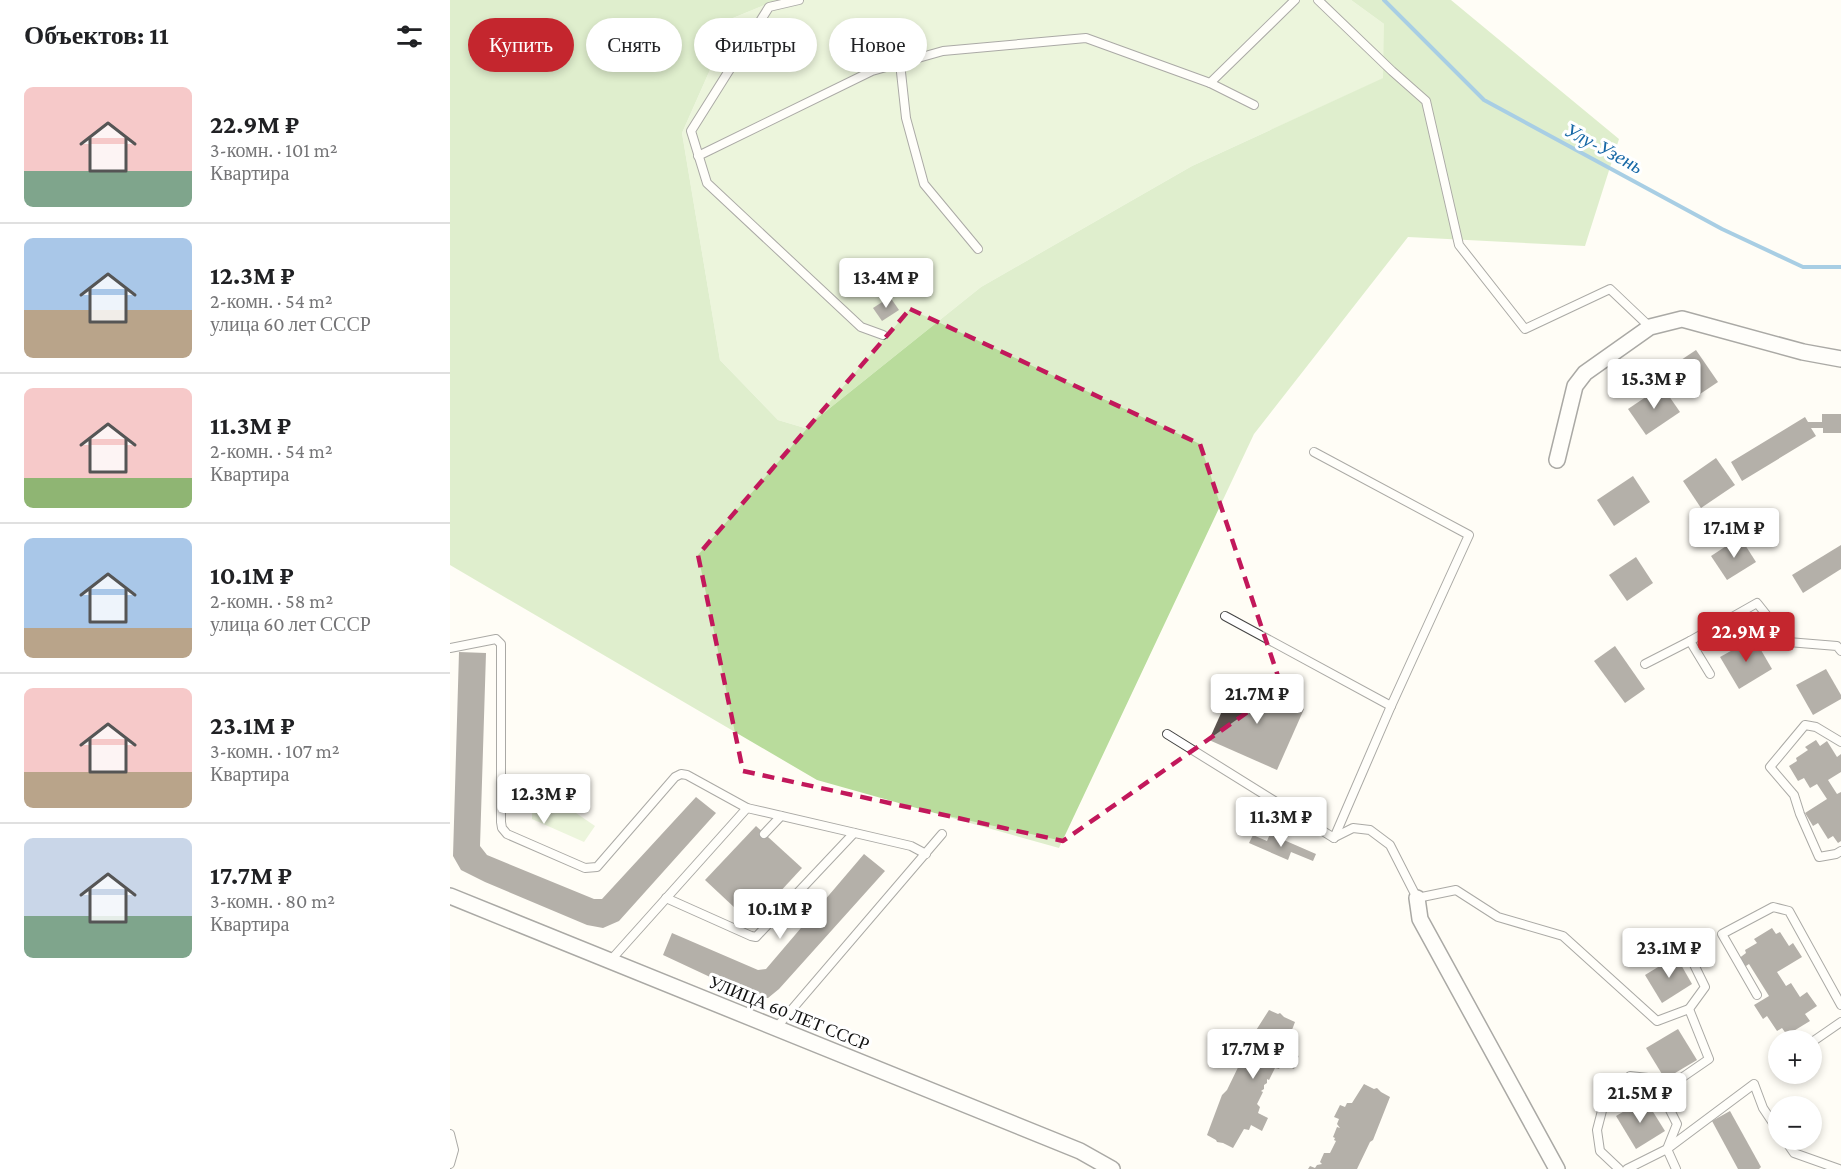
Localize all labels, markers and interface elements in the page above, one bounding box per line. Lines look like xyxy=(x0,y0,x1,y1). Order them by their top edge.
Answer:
chip: Купить xyxy=(468,18,574,72)
chip: Снять xyxy=(586,18,682,72)
chip: Фильтры xyxy=(694,18,817,72)
chip: Новое xyxy=(829,18,927,72)
icon: filters xyxy=(393,20,426,53)
text: Объектов: 11 xyxy=(24,21,169,50)
text: 22.9M ₽ xyxy=(210,110,299,139)
icon: home xyxy=(72,111,144,183)
water label: Улу-Узень xyxy=(1561,118,1647,179)
text: 3-комн. · 101 m² xyxy=(210,139,338,161)
text: Квартира xyxy=(210,162,289,184)
pin: 13.4M ₽ xyxy=(831,258,941,309)
text: 12.3M ₽ xyxy=(210,261,295,290)
icon: home xyxy=(72,262,144,334)
text: 13.4M ₽ xyxy=(853,266,919,288)
text: 2-комн. · 54 m² xyxy=(210,290,333,312)
text: улица 60 лет СССР xyxy=(210,313,371,335)
pin: 15.3M ₽ xyxy=(1599,359,1709,410)
text: 15.3M ₽ xyxy=(1622,367,1686,389)
text: 11.3M ₽ xyxy=(210,411,291,440)
icon: home xyxy=(72,412,144,484)
text: 2-комн. · 54 m² xyxy=(210,440,333,462)
text: Квартира xyxy=(210,463,289,485)
pin: 17.1M ₽ xyxy=(1679,508,1789,559)
text: 17.1M ₽ xyxy=(1703,516,1765,538)
text: 10.1M ₽ xyxy=(210,561,294,590)
icon: home xyxy=(72,562,144,634)
text: 2-комн. · 58 m² xyxy=(210,590,333,612)
pin: 22.9M ₽ xyxy=(1691,612,1801,663)
text: улица 60 лет СССР xyxy=(210,613,371,635)
text: 22.9M ₽ xyxy=(1712,620,1780,642)
pin: 21.7M ₽ xyxy=(1202,674,1312,725)
text: 21.7M ₽ xyxy=(1225,682,1289,704)
text: 23.1M ₽ xyxy=(210,711,295,740)
icon: home xyxy=(72,712,144,784)
text: 3-комн. · 107 m² xyxy=(210,740,340,762)
text: Квартира xyxy=(210,763,289,785)
pin: 12.3M ₽ xyxy=(489,774,599,825)
text: 12.3M ₽ xyxy=(511,782,577,804)
pin: 11.3M ₽ xyxy=(1226,797,1336,848)
text: 11.3M ₽ xyxy=(1250,805,1312,827)
text: 17.7M ₽ xyxy=(210,861,292,890)
icon: home xyxy=(72,862,144,934)
pin: 10.1M ₽ xyxy=(725,889,835,940)
text: 3-комн. · 80 m² xyxy=(210,890,335,912)
text: 10.1M ₽ xyxy=(748,897,812,919)
text: Квартира xyxy=(210,913,289,935)
pin: 23.1M ₽ xyxy=(1614,928,1724,979)
text: 23.1M ₽ xyxy=(1636,936,1702,958)
street label: УЛИЦА 60 ЛЕТ СССР xyxy=(706,972,872,1054)
pin: 17.7M ₽ xyxy=(1198,1029,1308,1080)
map controls xyxy=(1768,1030,1822,1150)
button: + xyxy=(1768,1030,1822,1084)
text: 17.7M ₽ xyxy=(1221,1037,1285,1059)
pin: 21.5M ₽ xyxy=(1585,1073,1695,1124)
text: 21.5M ₽ xyxy=(1607,1081,1673,1103)
button: − xyxy=(1768,1096,1822,1150)

